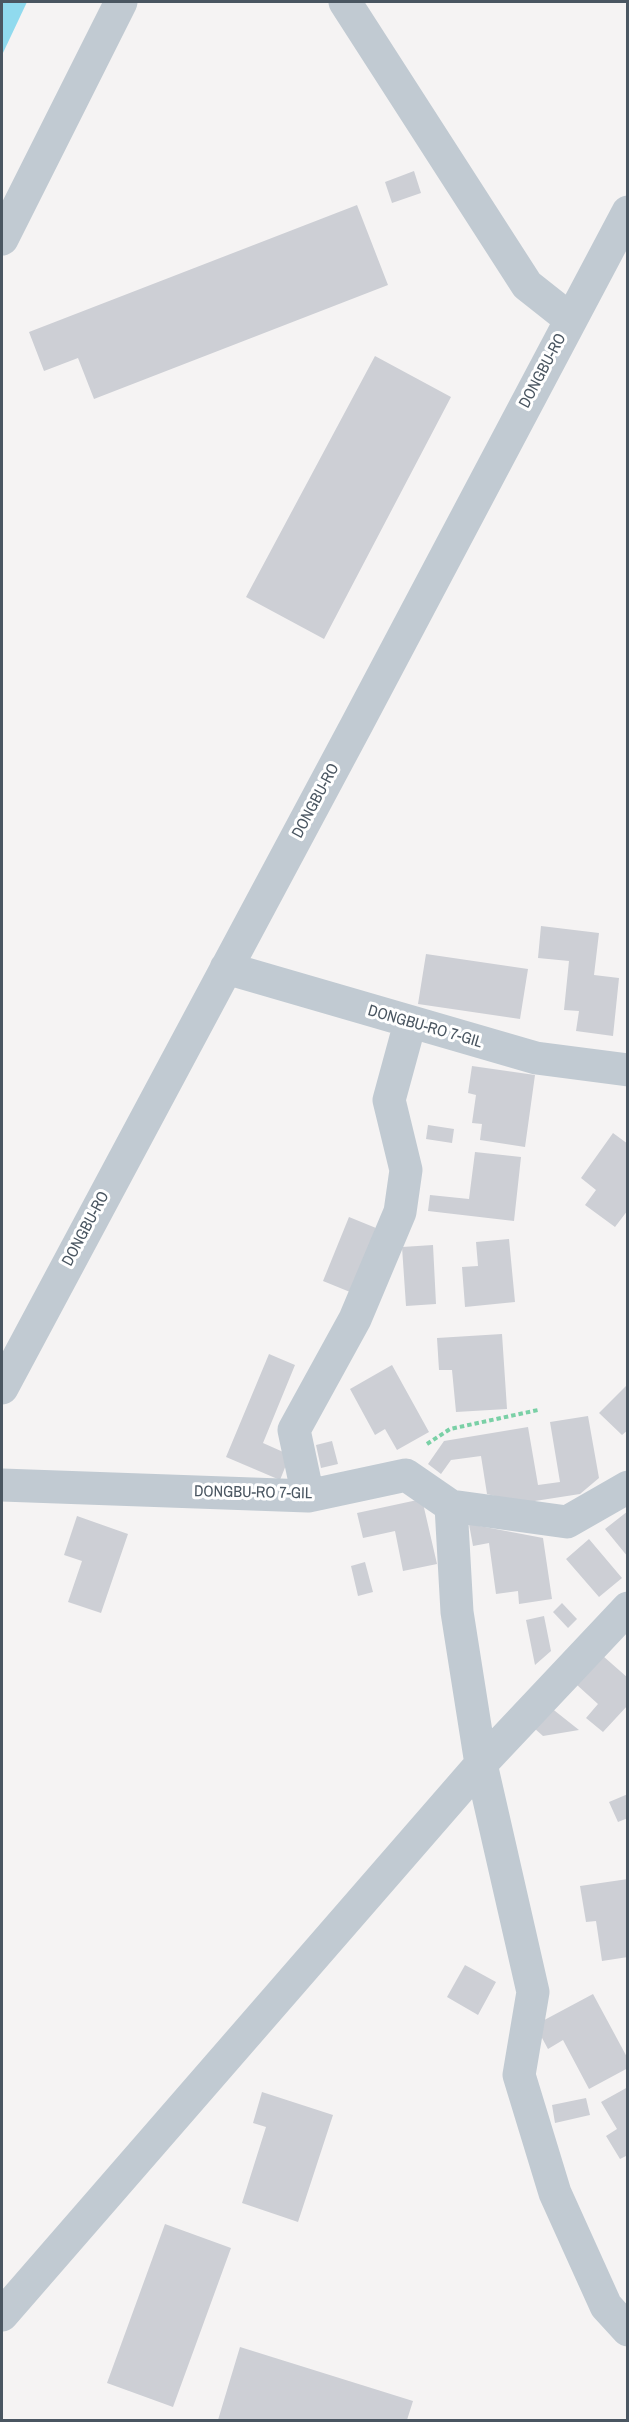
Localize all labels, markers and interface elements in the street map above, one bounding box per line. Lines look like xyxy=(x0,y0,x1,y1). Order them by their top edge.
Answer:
street label: DONGBU-RO xyxy=(515,330,571,412)
street label: DONGBU-RO xyxy=(288,760,344,842)
street label: DONGBU-RO 7-GIL xyxy=(366,1001,484,1053)
street label: DONGBU-RO xyxy=(58,1188,114,1270)
street label: DONGBU-RO 7-GIL xyxy=(194,1482,312,1504)

